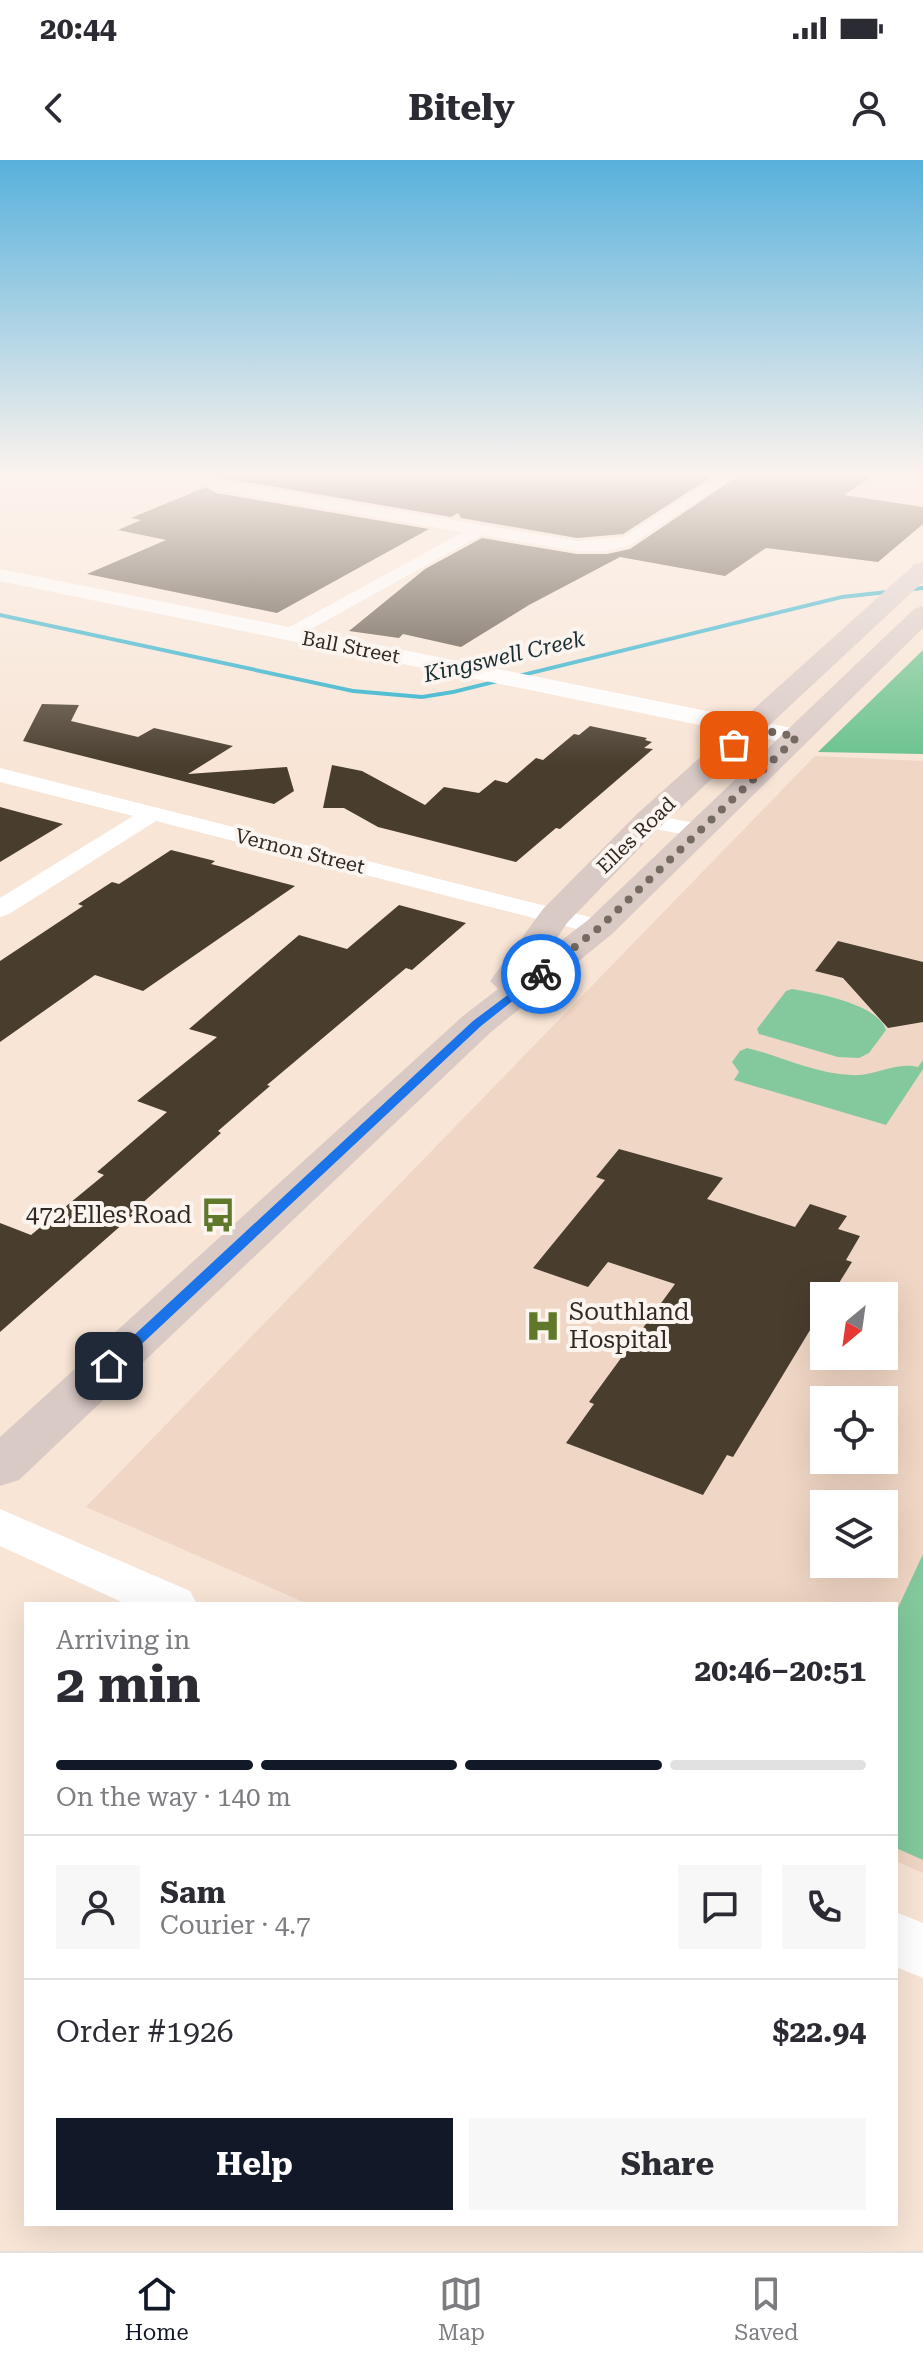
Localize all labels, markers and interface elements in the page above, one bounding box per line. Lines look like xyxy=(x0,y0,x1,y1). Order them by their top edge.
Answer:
text: 20:44 xyxy=(40,11,117,46)
icon: back xyxy=(32,86,76,130)
icon: person xyxy=(847,86,891,130)
text: Bitely xyxy=(408,87,515,129)
street label: Ball Street xyxy=(300,626,402,668)
water label: Kingswell Creek xyxy=(420,626,587,687)
pin xyxy=(700,711,768,779)
icon: bag xyxy=(712,723,756,767)
street label: Elles Road xyxy=(592,792,680,878)
street label: Vernon Street xyxy=(233,823,368,879)
courier xyxy=(501,934,581,1014)
icon: bike xyxy=(519,952,563,996)
bus stop icon: 472 Elles Road xyxy=(199,1196,237,1234)
place label: 472 Elles Road xyxy=(26,1201,192,1229)
north arrow xyxy=(810,1282,898,1370)
map controls xyxy=(810,1282,898,1578)
place label: Southland Hospital xyxy=(569,1298,689,1354)
hospital icon: Southland Hospital xyxy=(524,1307,562,1345)
pin xyxy=(75,1332,143,1400)
icon: home xyxy=(87,1344,131,1388)
button: locate xyxy=(810,1386,898,1474)
button: layers xyxy=(810,1490,898,1578)
text: Arriving in xyxy=(56,1625,190,1655)
text: 20:46–20:51 xyxy=(694,1653,866,1688)
text: 2 min xyxy=(56,1654,201,1715)
text: On the way · 140 m xyxy=(56,1782,291,1812)
button: person xyxy=(56,1865,140,1949)
button: chat xyxy=(678,1865,762,1949)
button: phone xyxy=(782,1865,866,1949)
text: Sam xyxy=(160,1875,226,1910)
text: Courier · 4.7 xyxy=(160,1910,310,1940)
text: Order #1926 xyxy=(56,2014,234,2049)
text: $22.94 xyxy=(773,2014,866,2049)
button: Help xyxy=(56,2118,453,2210)
button: Share xyxy=(469,2118,866,2210)
tab: Home xyxy=(125,2272,188,2345)
tab: Map xyxy=(438,2272,485,2345)
tab: Saved xyxy=(734,2272,798,2345)

